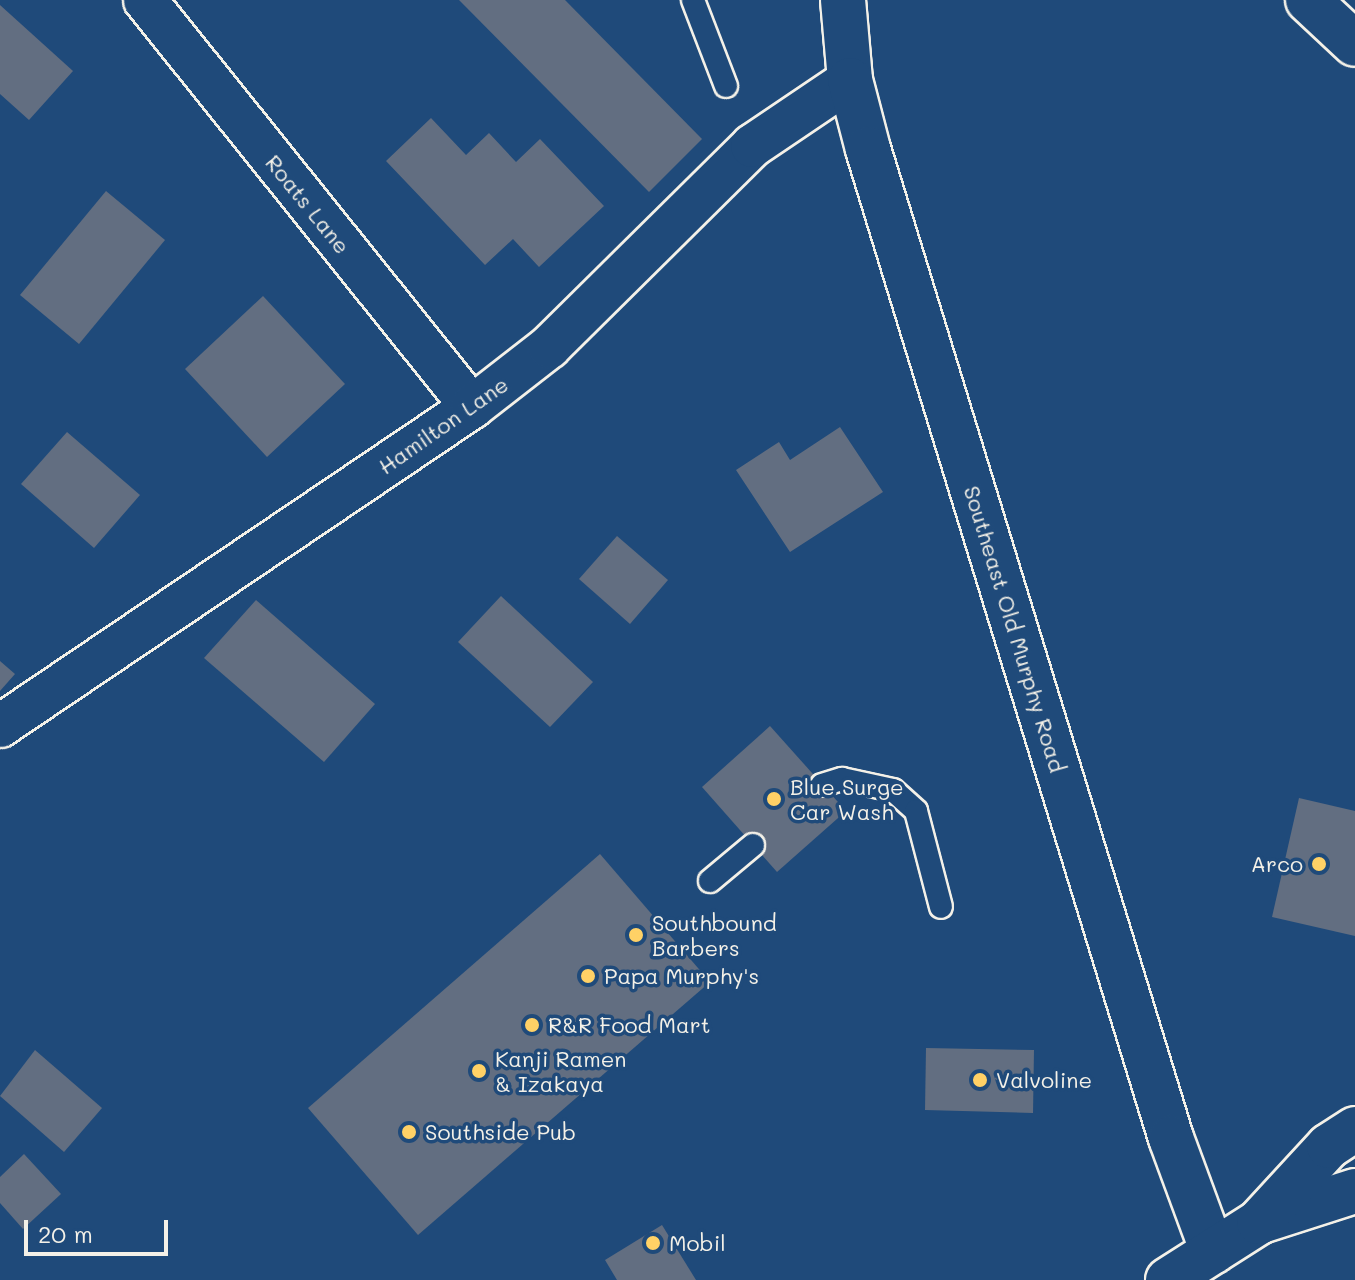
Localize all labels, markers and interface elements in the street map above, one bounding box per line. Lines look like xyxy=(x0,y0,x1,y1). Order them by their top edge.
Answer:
street label: Roats Lane xyxy=(260,149,356,259)
street label: Hamilton Lane xyxy=(373,371,513,479)
street label: Southeast Old Murphy Road xyxy=(959,483,1071,775)
place label: Blue Surge Car Wash xyxy=(790,773,904,824)
marker: Blue Surge Car Wash xyxy=(765,790,783,808)
place label: Arco xyxy=(1251,851,1303,877)
marker: Arco xyxy=(1310,855,1328,873)
place label: Southbound Barbers xyxy=(652,909,777,960)
marker: Southbound Barbers xyxy=(627,926,645,944)
place label: Papa Murphy's xyxy=(604,963,759,989)
marker: Papa Murphy's xyxy=(579,967,597,985)
place label: R&R Food Mart xyxy=(548,1012,710,1038)
marker: R&R Food Mart xyxy=(523,1016,541,1034)
place label: Kanji Ramen & Izakaya xyxy=(495,1045,627,1096)
marker: Kanji Ramen & Izakaya xyxy=(470,1062,488,1080)
place label: Valvoline xyxy=(996,1067,1092,1093)
marker: Valvoline xyxy=(971,1071,989,1089)
place label: Southside Pub xyxy=(425,1119,576,1145)
marker: Southside Pub xyxy=(400,1123,418,1141)
scale bar xyxy=(28,1204,172,1254)
text: 20 m xyxy=(38,1218,93,1249)
place label: Mobil xyxy=(669,1230,726,1256)
marker: Mobil xyxy=(644,1234,662,1252)

